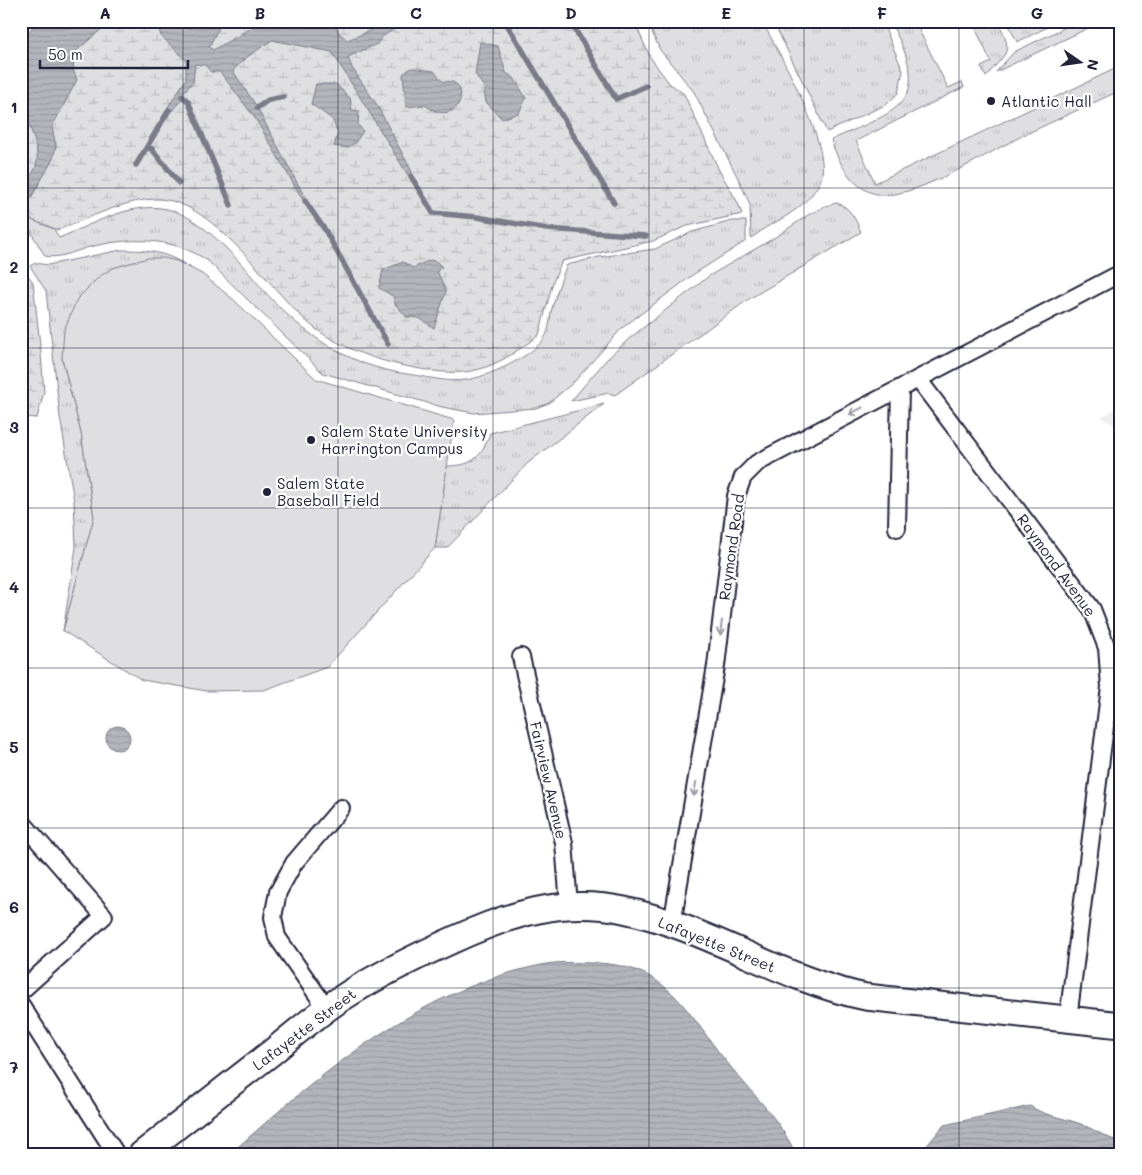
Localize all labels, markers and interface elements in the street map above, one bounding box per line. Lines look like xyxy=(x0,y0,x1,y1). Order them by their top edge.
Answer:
text: A xyxy=(99,2,111,23)
text: B xyxy=(255,2,265,23)
text: C xyxy=(410,2,422,23)
text: D xyxy=(565,2,577,23)
text: E xyxy=(721,2,731,23)
text: F xyxy=(877,2,887,23)
text: G xyxy=(1031,2,1043,23)
scale bar xyxy=(40,38,188,70)
north arrow xyxy=(1054,38,1104,88)
text: 50 m xyxy=(48,44,83,64)
text: N xyxy=(1083,58,1104,72)
place label: Atlantic Hall xyxy=(1001,91,1092,111)
marker: Atlantic Hall xyxy=(985,95,997,107)
text: 1 xyxy=(10,96,18,117)
text: 2 xyxy=(10,256,19,277)
one-way arrow xyxy=(850,407,864,417)
text: 3 xyxy=(9,416,19,437)
place label: Salem State University Harrington Campus xyxy=(321,421,488,458)
marker: Salem State University Harrington Campus xyxy=(305,434,317,446)
place label: Salem State Baseball Field xyxy=(277,473,379,510)
marker: Salem State Baseball Field xyxy=(261,486,273,498)
street label: Raymond Road xyxy=(714,492,748,602)
street label: Raymond Avenue xyxy=(1013,510,1101,620)
text: 4 xyxy=(9,576,19,597)
one-way arrow xyxy=(715,620,725,636)
street label: Fairview Avenue xyxy=(526,719,572,841)
text: 5 xyxy=(9,736,19,757)
one-way arrow xyxy=(689,780,699,796)
text: 6 xyxy=(9,896,19,917)
street label: Lafayette Street xyxy=(656,911,778,977)
street label: Lafayette Street xyxy=(248,984,360,1074)
text: 7 xyxy=(10,1056,19,1077)

